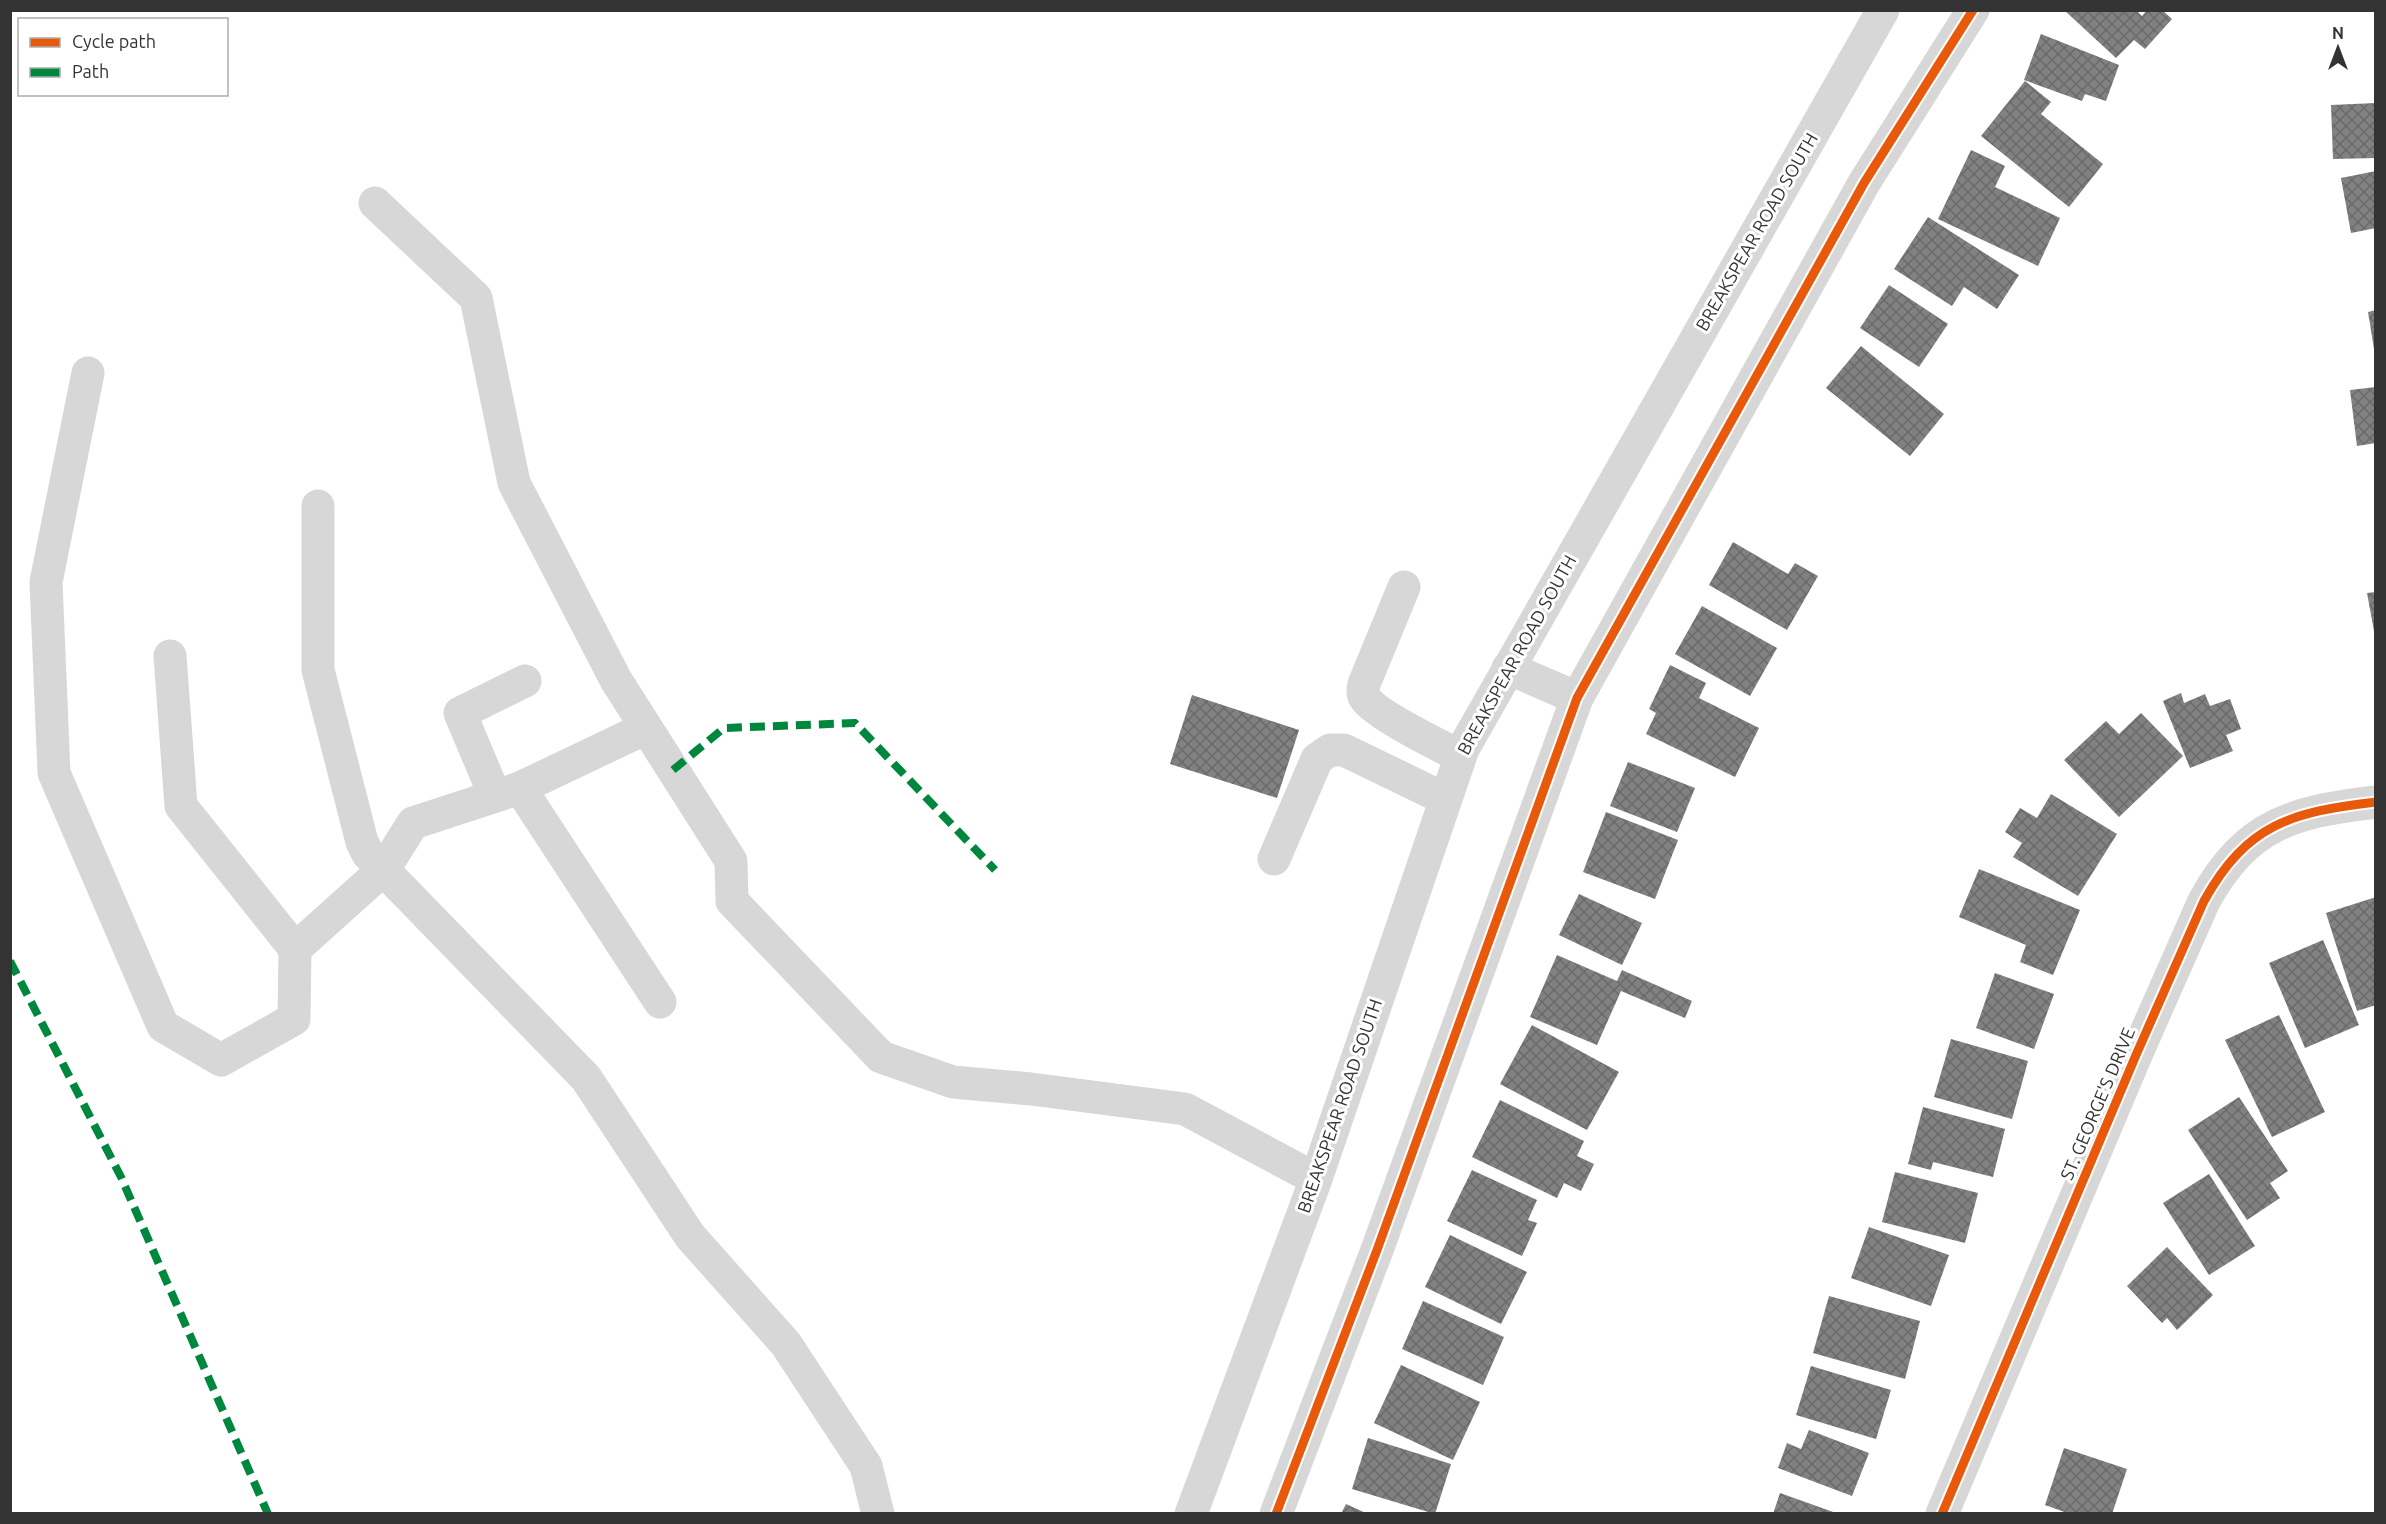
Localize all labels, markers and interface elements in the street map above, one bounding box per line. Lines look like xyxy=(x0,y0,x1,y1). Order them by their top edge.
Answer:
legend xyxy=(18,18,228,96)
north arrow xyxy=(2308,18,2368,78)
text: N xyxy=(2332,24,2344,42)
text: Cycle path xyxy=(72,31,156,51)
text: Path xyxy=(72,61,109,81)
street label: BREAKSPEAR ROAD SOUTH xyxy=(1691,129,1821,334)
street label: BREAKSPEAR ROAD SOUTH xyxy=(1453,551,1579,758)
street label: BREAKSPEAR ROAD SOUTH xyxy=(1293,996,1385,1215)
street label: ST. GEORGE'S DRIVE xyxy=(2056,1024,2138,1183)

